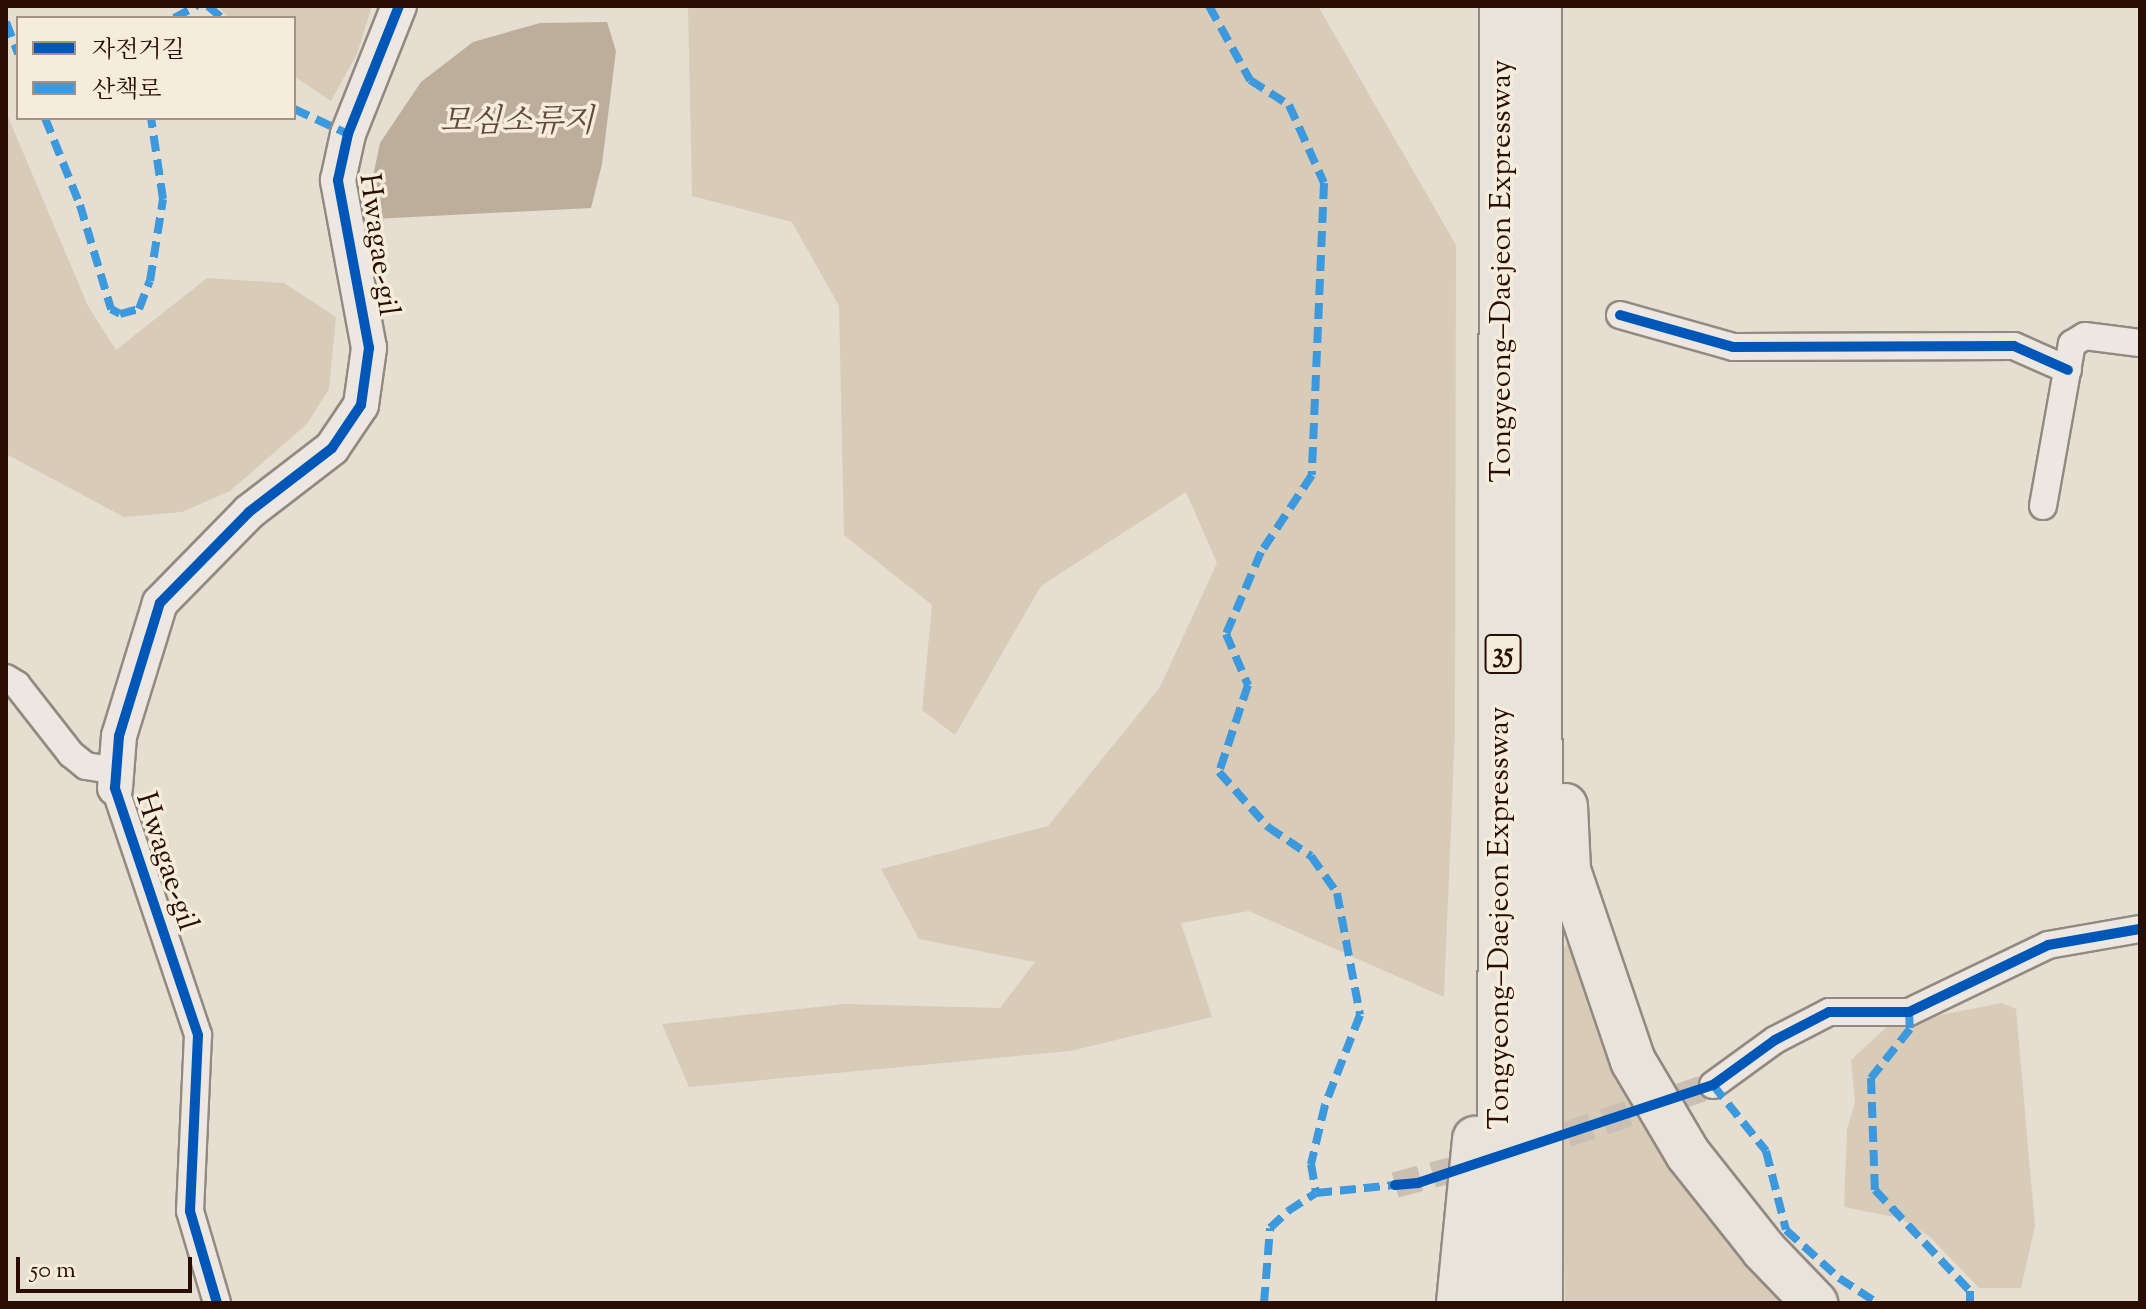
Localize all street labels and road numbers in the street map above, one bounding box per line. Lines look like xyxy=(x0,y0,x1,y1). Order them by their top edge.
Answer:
street label: Tongyeong–Daejeon Expressway xyxy=(1485,60,1521,482)
street label: Hwagae-gil xyxy=(349,172,405,318)
road number: 35 xyxy=(1483,630,1523,678)
street label: Tongyeong–Daejeon Expressway xyxy=(1483,707,1519,1129)
street label: Hwagae-gil xyxy=(126,788,204,936)

